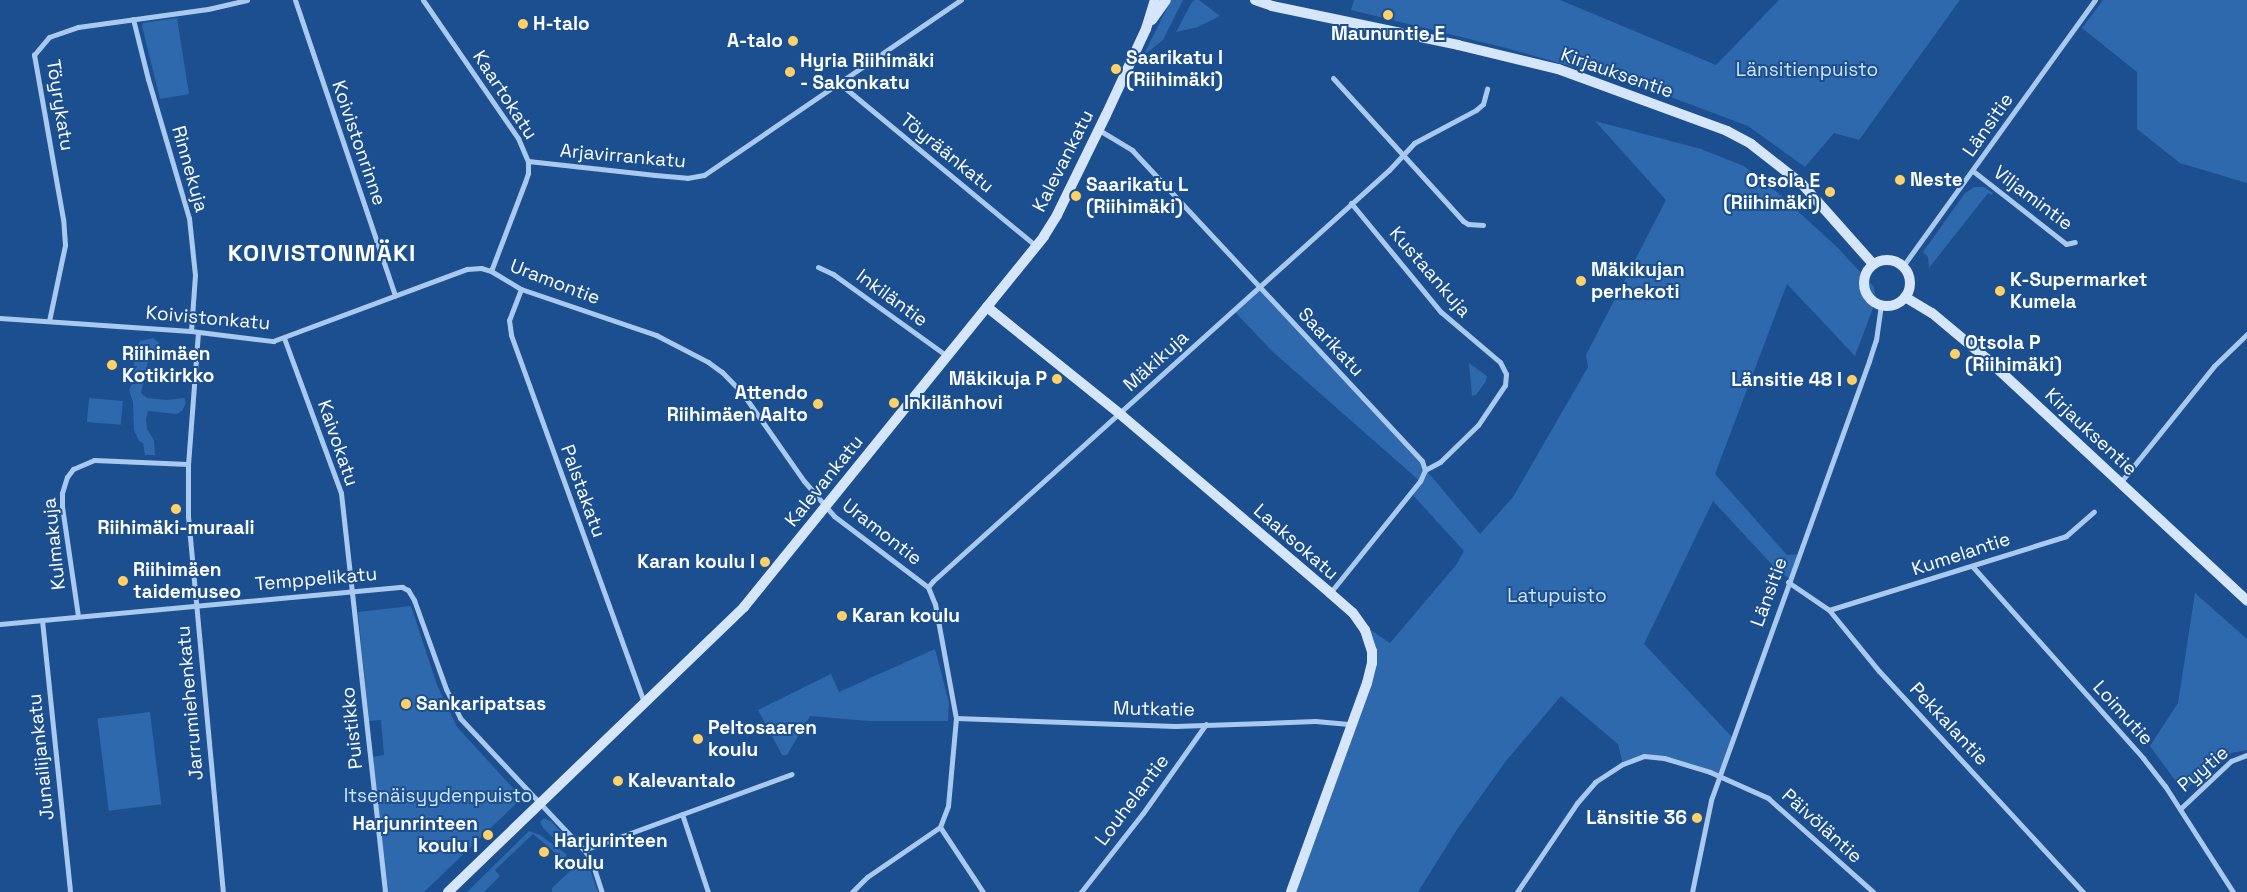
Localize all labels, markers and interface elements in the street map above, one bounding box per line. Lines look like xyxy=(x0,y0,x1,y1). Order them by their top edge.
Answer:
marker: Maununtie E xyxy=(1382,9,1394,21)
place label: H-talo xyxy=(533,13,590,35)
marker: H-talo xyxy=(517,18,529,30)
place label: Maununtie E xyxy=(1331,23,1445,45)
place label: A-talo xyxy=(727,30,783,52)
marker: A-talo xyxy=(787,35,799,47)
street label: Kirjauksentie xyxy=(1558,43,1676,103)
street label: Kaartokatu xyxy=(468,46,542,144)
place label: Saarikatu I (Riihimäki) xyxy=(1126,47,1223,91)
place label: Hyria Riihimäki - Sakonkatu xyxy=(800,50,934,94)
street label: Töyrykatu xyxy=(42,58,78,152)
park label: Länsitienpuisto xyxy=(1736,59,1878,81)
marker: Saarikatu I (Riihimäki) xyxy=(1110,63,1122,75)
marker: Hyria Riihimäki - Sakonkatu xyxy=(784,66,796,78)
street label: Koivistonrinne xyxy=(327,78,391,208)
street label: Länsitie xyxy=(1958,89,2018,161)
street label: Kalevankatu xyxy=(1028,106,1098,216)
street label: Töyräänkatu xyxy=(896,108,998,198)
street label: Rinnekuja xyxy=(167,123,213,215)
street label: Arjavirrankatu xyxy=(559,139,687,173)
street label: Viljamintie xyxy=(1989,161,2077,235)
place label: Neste xyxy=(1910,169,1963,191)
place label: Otsola E (Riihimäki) xyxy=(1723,170,1820,214)
place label: Saarikatu L (Riihimäki) xyxy=(1086,174,1188,218)
marker: Neste xyxy=(1894,174,1906,186)
marker: Otsola E (Riihimäki) xyxy=(1824,186,1836,198)
marker: Saarikatu L (Riihimäki) xyxy=(1070,190,1082,202)
street label: Kustaankuja xyxy=(1385,222,1475,322)
district label: KOIVISTONMÄKI xyxy=(226,239,418,267)
street label: Uramontie xyxy=(507,254,603,310)
place label: Mäkikujan perhekoti xyxy=(1591,259,1685,303)
street label: Inkiläntie xyxy=(852,264,932,332)
place label: K-Supermarket Kumela xyxy=(2010,269,2147,313)
marker: Mäkikujan perhekoti xyxy=(1575,275,1587,287)
marker: K-Supermarket Kumela xyxy=(1994,285,2006,297)
street label: Koivistonkatu xyxy=(145,301,271,335)
street label: Saarikatu xyxy=(1293,303,1369,381)
street label: Mäkikuja xyxy=(1119,326,1193,396)
place label: Otsola P (Riihimäki) xyxy=(1965,332,2062,376)
place label: Riihimäen Kotikirkko xyxy=(122,343,214,387)
marker: Otsola P (Riihimäki) xyxy=(1949,348,1961,360)
marker: Riihimäen Kotikirkko xyxy=(106,359,118,371)
place label: Mäkikuja P xyxy=(949,368,1047,390)
place label: Länsitie 48 I xyxy=(1731,369,1842,391)
marker: Mäkikuja P xyxy=(1051,373,1063,385)
marker: Länsitie 48 I xyxy=(1846,374,1858,386)
place label: Attendo Riihimäen Aalto xyxy=(667,382,808,426)
street label: Kirjauksentie xyxy=(2040,384,2142,480)
place label: Inkilänhovi xyxy=(904,392,1003,414)
street label: Kaivokatu xyxy=(313,397,363,489)
marker: Inkilänhovi xyxy=(888,397,900,409)
marker: Attendo Riihimäen Aalto xyxy=(812,398,824,410)
street label: Kalevankatu xyxy=(780,431,868,531)
street label: Palstakatu xyxy=(556,442,610,540)
street label: Uramontie xyxy=(838,494,926,570)
street label: Kulmakuja xyxy=(38,497,70,591)
street label: Laaksokatu xyxy=(1249,499,1343,585)
marker: Riihimäki-muraali xyxy=(170,503,182,515)
place label: Riihimäki-muraali xyxy=(97,517,255,539)
street label: Kumelantie xyxy=(1909,527,2013,581)
place label: Karan koulu I xyxy=(637,551,755,573)
street label: Länsitie xyxy=(1746,554,1792,630)
marker: Karan koulu I xyxy=(759,556,771,568)
place label: Riihimäen taidemuseo xyxy=(133,559,241,603)
street label: Temppelikatu xyxy=(254,562,378,596)
marker: Riihimäen taidemuseo xyxy=(117,575,129,587)
park label: Latupuisto xyxy=(1507,585,1607,607)
place label: Karan koulu xyxy=(852,605,960,627)
marker: Karan koulu xyxy=(836,610,848,622)
street label: Jarrumiehenkatu xyxy=(172,625,208,781)
street label: Loimutie xyxy=(2088,676,2158,750)
street label: Pekkalantie xyxy=(1905,678,1993,770)
street label: Puistikko xyxy=(336,686,368,770)
street label: Junailijankatu xyxy=(23,693,59,821)
place label: Sankaripatsas xyxy=(416,693,546,715)
street label: Mutkatie xyxy=(1113,697,1195,721)
marker: Sankaripatsas xyxy=(400,698,412,710)
place label: Peltosaaren koulu xyxy=(708,717,817,761)
marker: Peltosaaren koulu xyxy=(692,733,704,745)
street label: Pyytie xyxy=(2173,741,2233,797)
street label: Louhelantie xyxy=(1090,750,1174,850)
place label: Kalevantalo xyxy=(628,770,736,792)
marker: Kalevantalo xyxy=(612,775,624,787)
street label: Päivöläntie xyxy=(1777,784,1867,868)
park label: Itsenäisyydenpuisto xyxy=(344,785,532,807)
place label: Länsitie 36 xyxy=(1586,807,1687,829)
marker: Länsitie 36 xyxy=(1691,812,1703,824)
place label: Harjunrinteen koulu I xyxy=(353,813,478,857)
marker: Harjunrinteen koulu I xyxy=(482,829,494,841)
place label: Harjurinteen koulu xyxy=(554,830,668,874)
marker: Harjurinteen koulu xyxy=(538,846,550,858)

